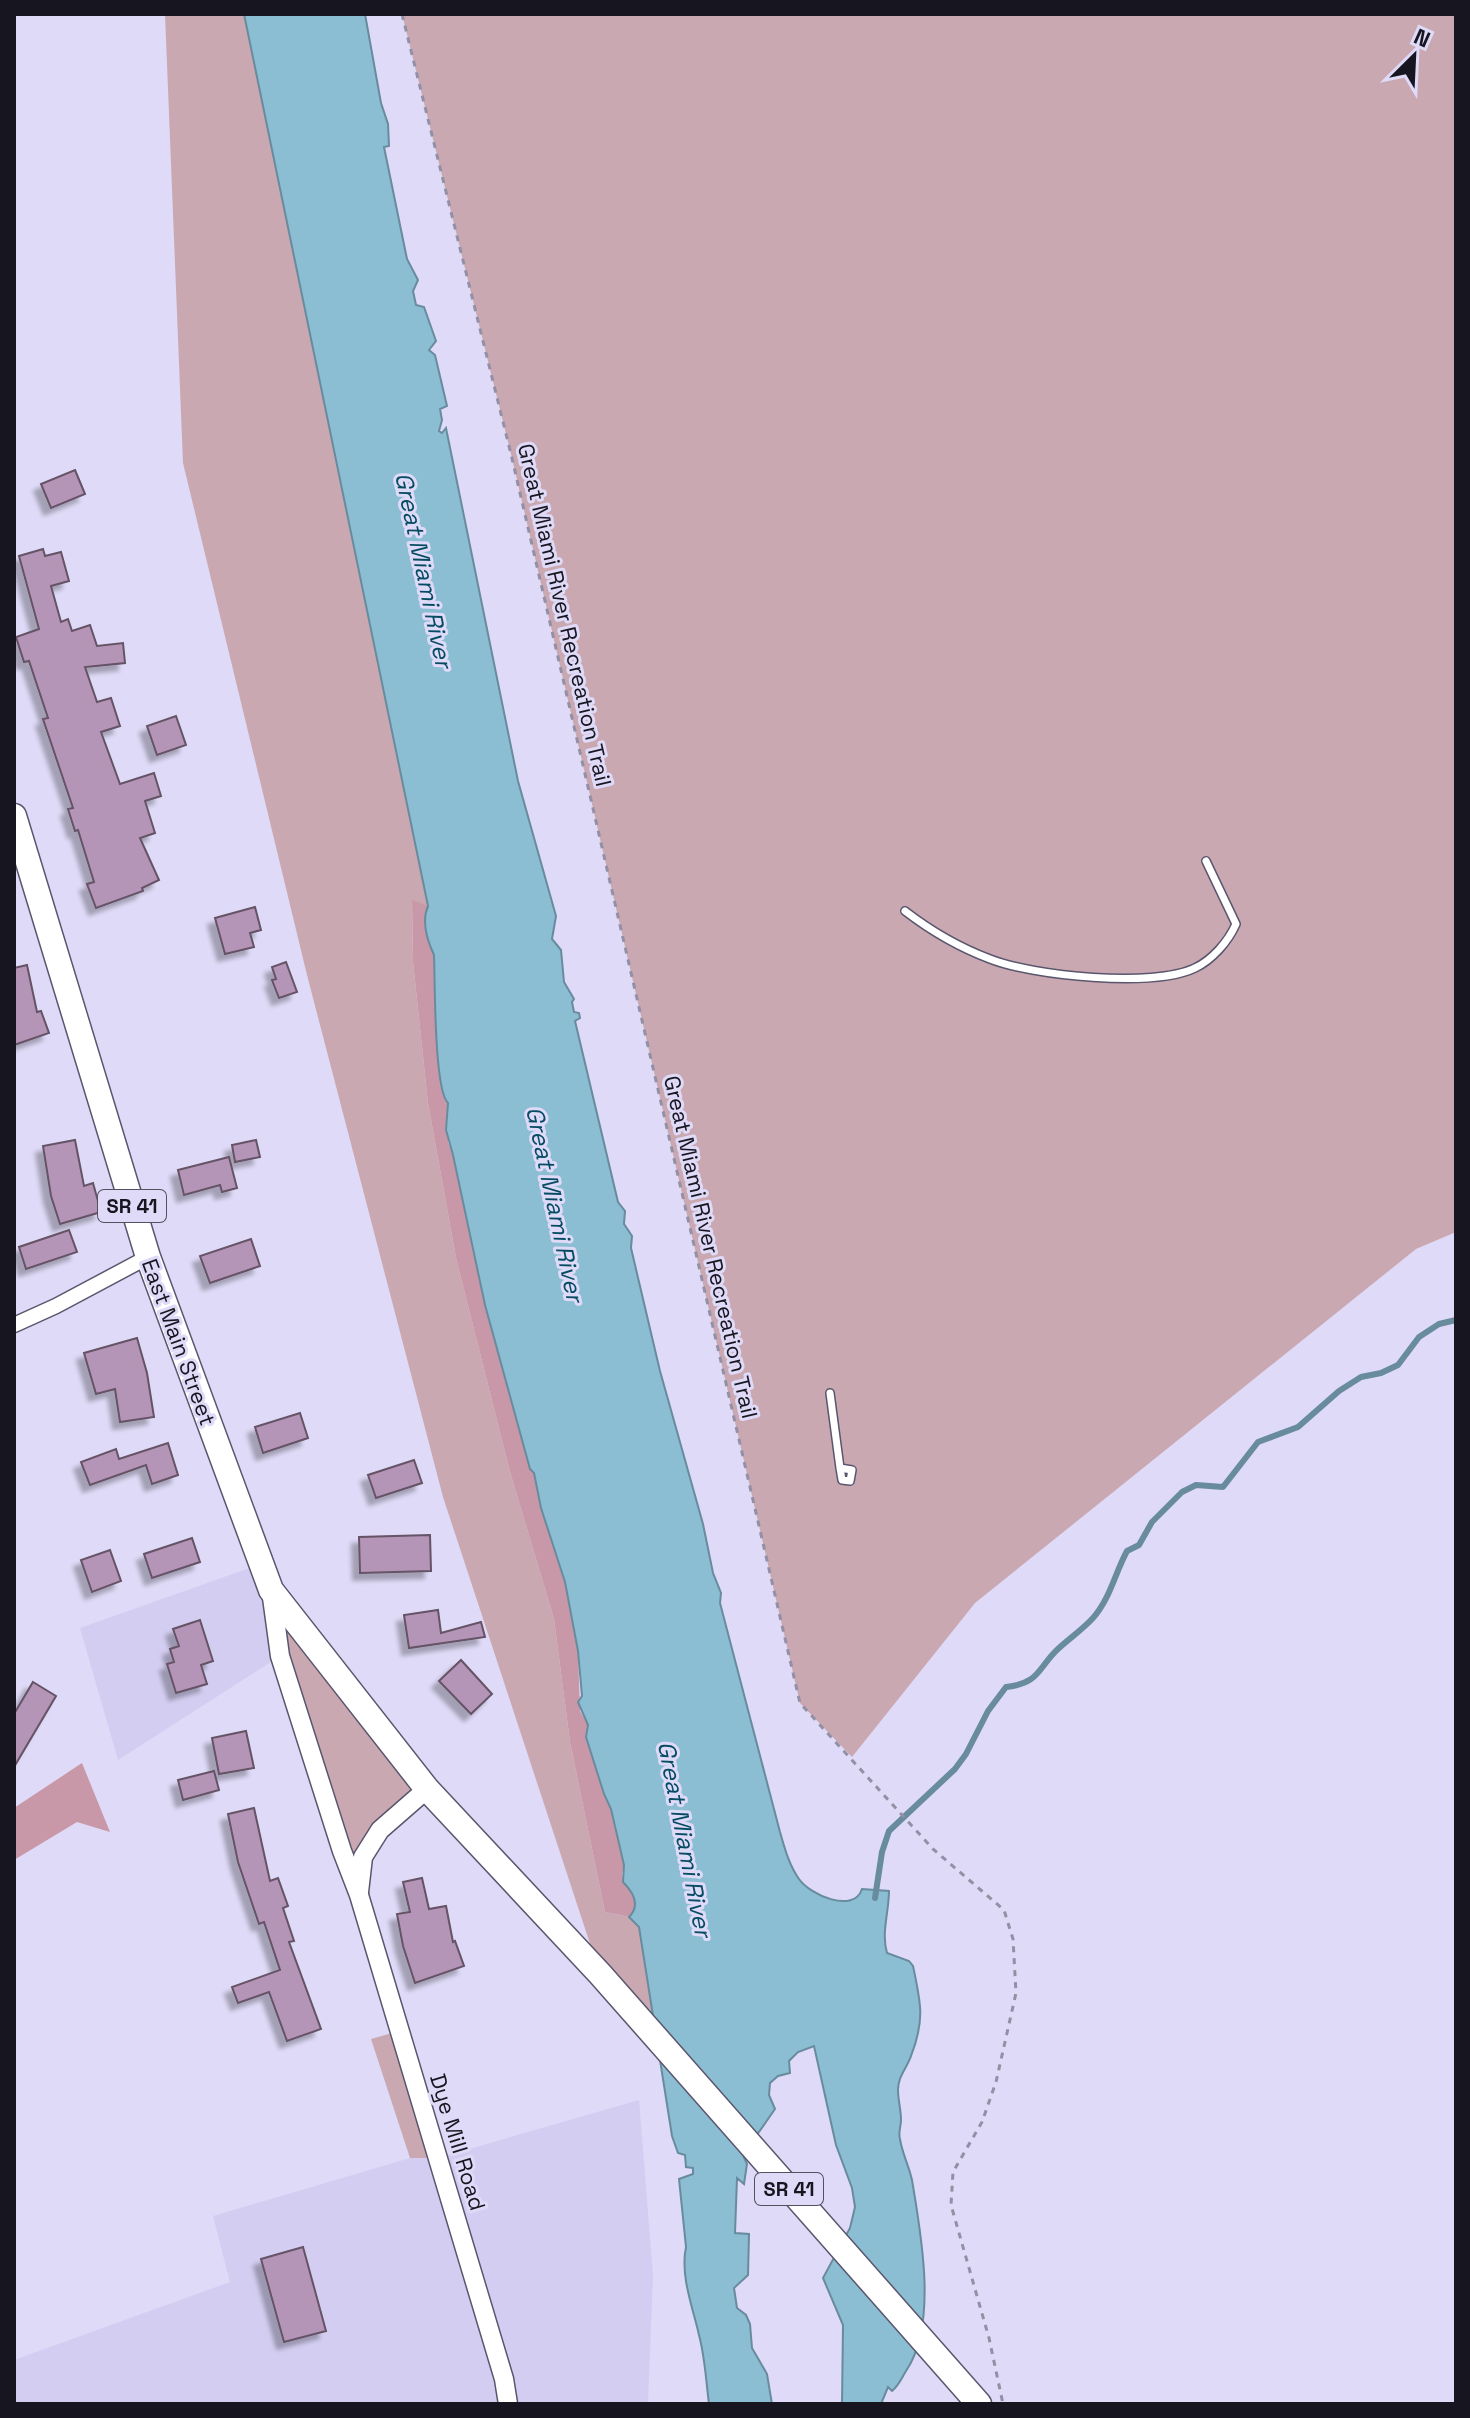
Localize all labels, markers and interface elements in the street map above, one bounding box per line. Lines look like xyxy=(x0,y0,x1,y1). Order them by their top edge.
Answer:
north arrow xyxy=(1374,16,1454,96)
text: N xyxy=(1410,22,1435,54)
street label: Great Miami River Recreation Trail xyxy=(512,441,618,789)
water label: Great Miami River xyxy=(388,470,460,673)
street label: Great Miami River Recreation Trail xyxy=(658,1073,764,1421)
water label: Great Miami River xyxy=(519,1104,591,1307)
road number: SR 41 xyxy=(98,1190,166,1222)
street label: East Main Street xyxy=(136,1255,222,1429)
water label: Great Miami River xyxy=(651,1738,720,1942)
street label: Dye Mill Road xyxy=(424,2070,492,2214)
road number: SR 41 xyxy=(755,2173,823,2205)

